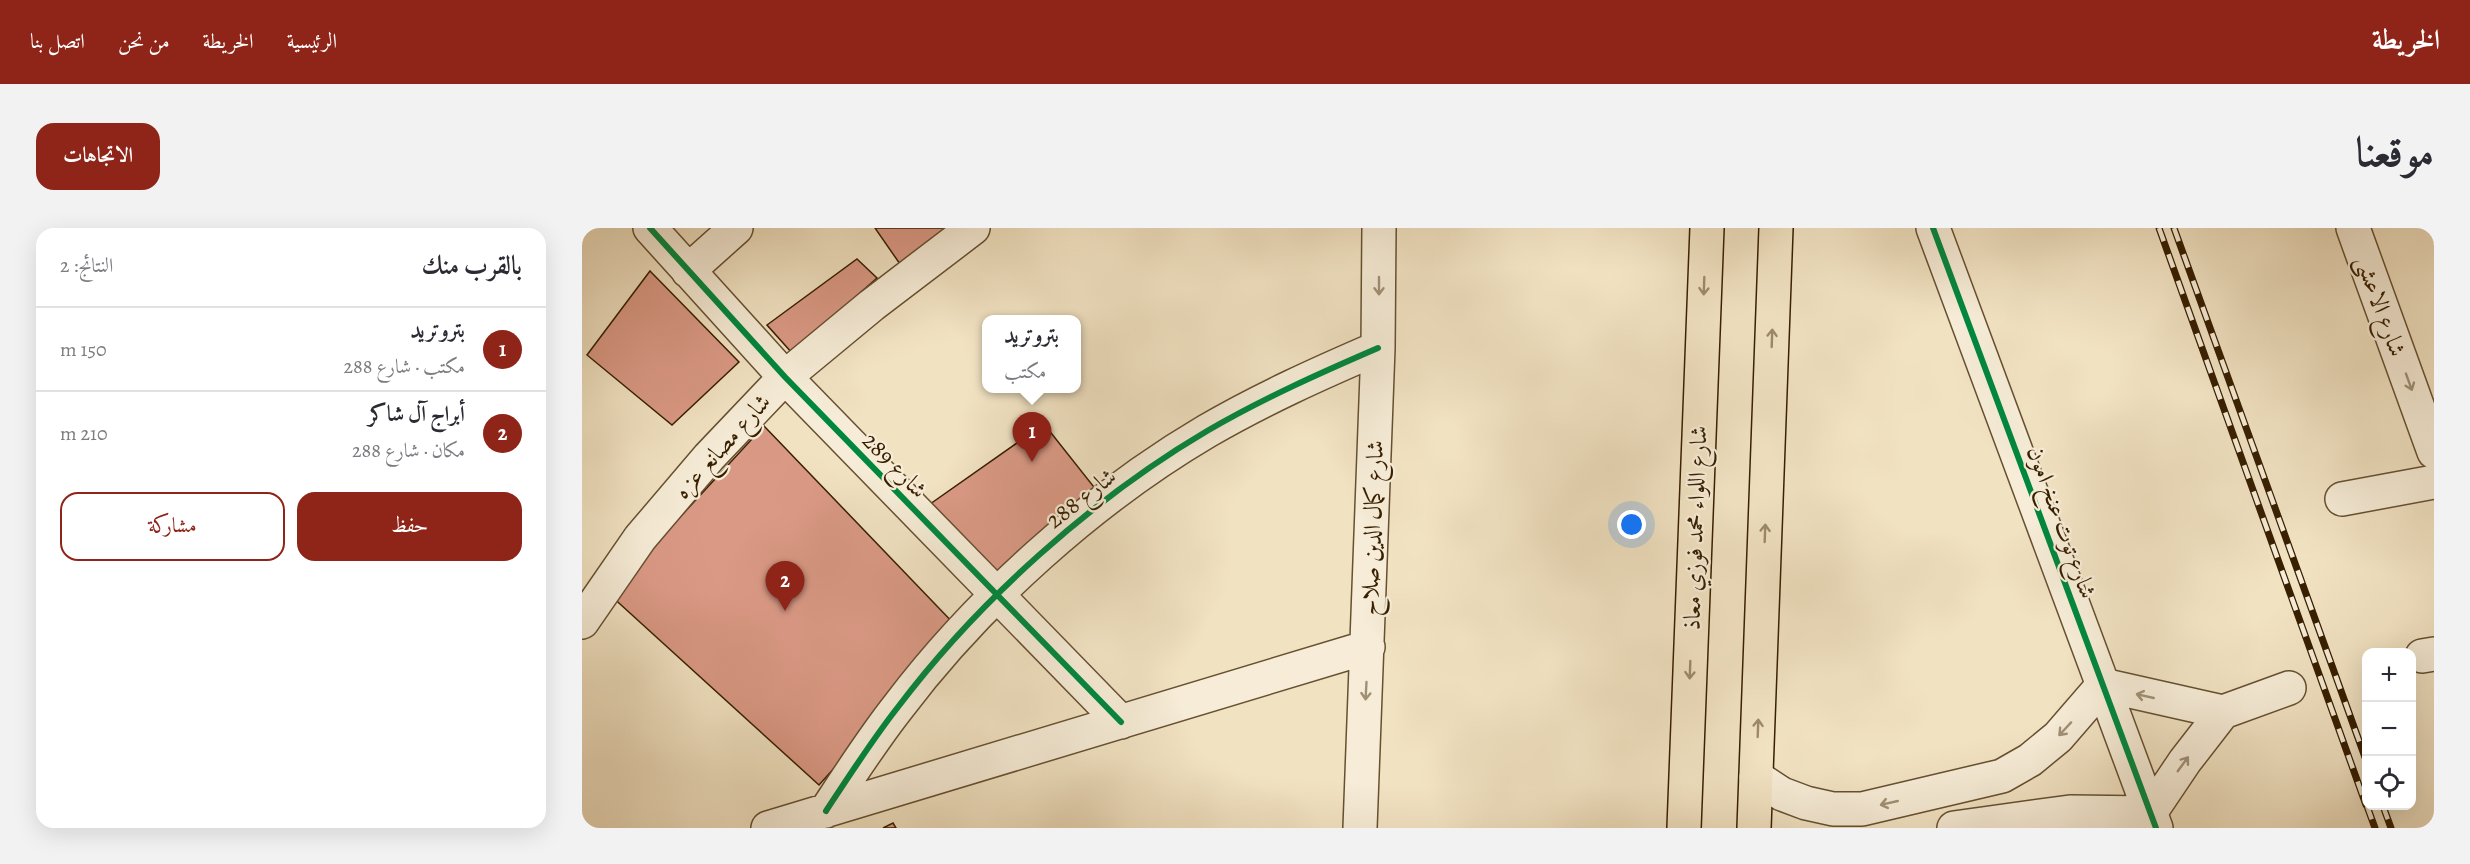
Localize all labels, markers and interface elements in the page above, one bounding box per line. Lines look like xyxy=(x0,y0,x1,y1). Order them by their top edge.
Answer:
text: الخريطة xyxy=(2372,21,2440,59)
text: اتصل بنا xyxy=(30,27,85,55)
text: من نحن xyxy=(118,27,170,55)
text: الخريطة xyxy=(203,27,254,55)
text: الرئيسية xyxy=(287,27,337,55)
button: الاتجاهات xyxy=(36,123,160,190)
text: موقعنا xyxy=(2356,123,2434,180)
text: بالقرب منك xyxy=(421,248,522,283)
street label: شارع الاعشى xyxy=(2344,251,2414,362)
text: النتائج: 2 xyxy=(60,252,113,279)
one-way arrow xyxy=(1373,276,1385,296)
one-way arrow xyxy=(1699,276,1710,296)
text: بتروتريد xyxy=(410,315,465,345)
popup xyxy=(982,315,1081,393)
text: بتروتريد xyxy=(1004,320,1059,350)
one-way arrow xyxy=(1766,328,1778,348)
text: 150 m xyxy=(60,336,107,363)
text: 1 xyxy=(499,336,506,363)
text: مكتب · شارع 288 xyxy=(343,353,465,380)
text: مكتب xyxy=(1004,358,1046,385)
one-way arrow xyxy=(2404,372,2415,391)
street label: شارع مصانع عزه xyxy=(666,386,782,510)
text: أبراج آل شاكر xyxy=(368,399,465,429)
pin: 1 xyxy=(1012,412,1052,462)
text: 210 m xyxy=(60,420,108,447)
text: 2 xyxy=(498,420,507,447)
street label: شارع 289 xyxy=(853,425,934,508)
street label: شارع اللواء محمد فوزي معاذ xyxy=(1675,425,1719,631)
text: مكان · شارع 288 xyxy=(352,437,465,464)
street label: شارع كمال الدين صلاح xyxy=(1353,440,1396,617)
street label: شارع توت عنخ امون xyxy=(2015,441,2104,604)
street label: شارع 288 xyxy=(1039,460,1125,539)
button: مشاركة xyxy=(60,492,285,561)
button: حفظ xyxy=(297,492,522,561)
your location xyxy=(1617,510,1646,539)
one-way arrow xyxy=(1759,523,1770,543)
pin: 2 xyxy=(766,562,804,611)
map controls xyxy=(2362,648,2416,810)
button: + xyxy=(2362,648,2416,702)
one-way arrow xyxy=(1684,660,1695,680)
one-way arrow xyxy=(1361,681,1372,701)
one-way arrow xyxy=(2136,690,2156,701)
button: − xyxy=(2362,702,2416,756)
one-way arrow xyxy=(1752,718,1763,738)
one-way arrow xyxy=(2058,722,2072,737)
one-way arrow xyxy=(2176,756,2189,772)
button: locate xyxy=(2362,756,2416,810)
one-way arrow xyxy=(1880,797,1899,809)

